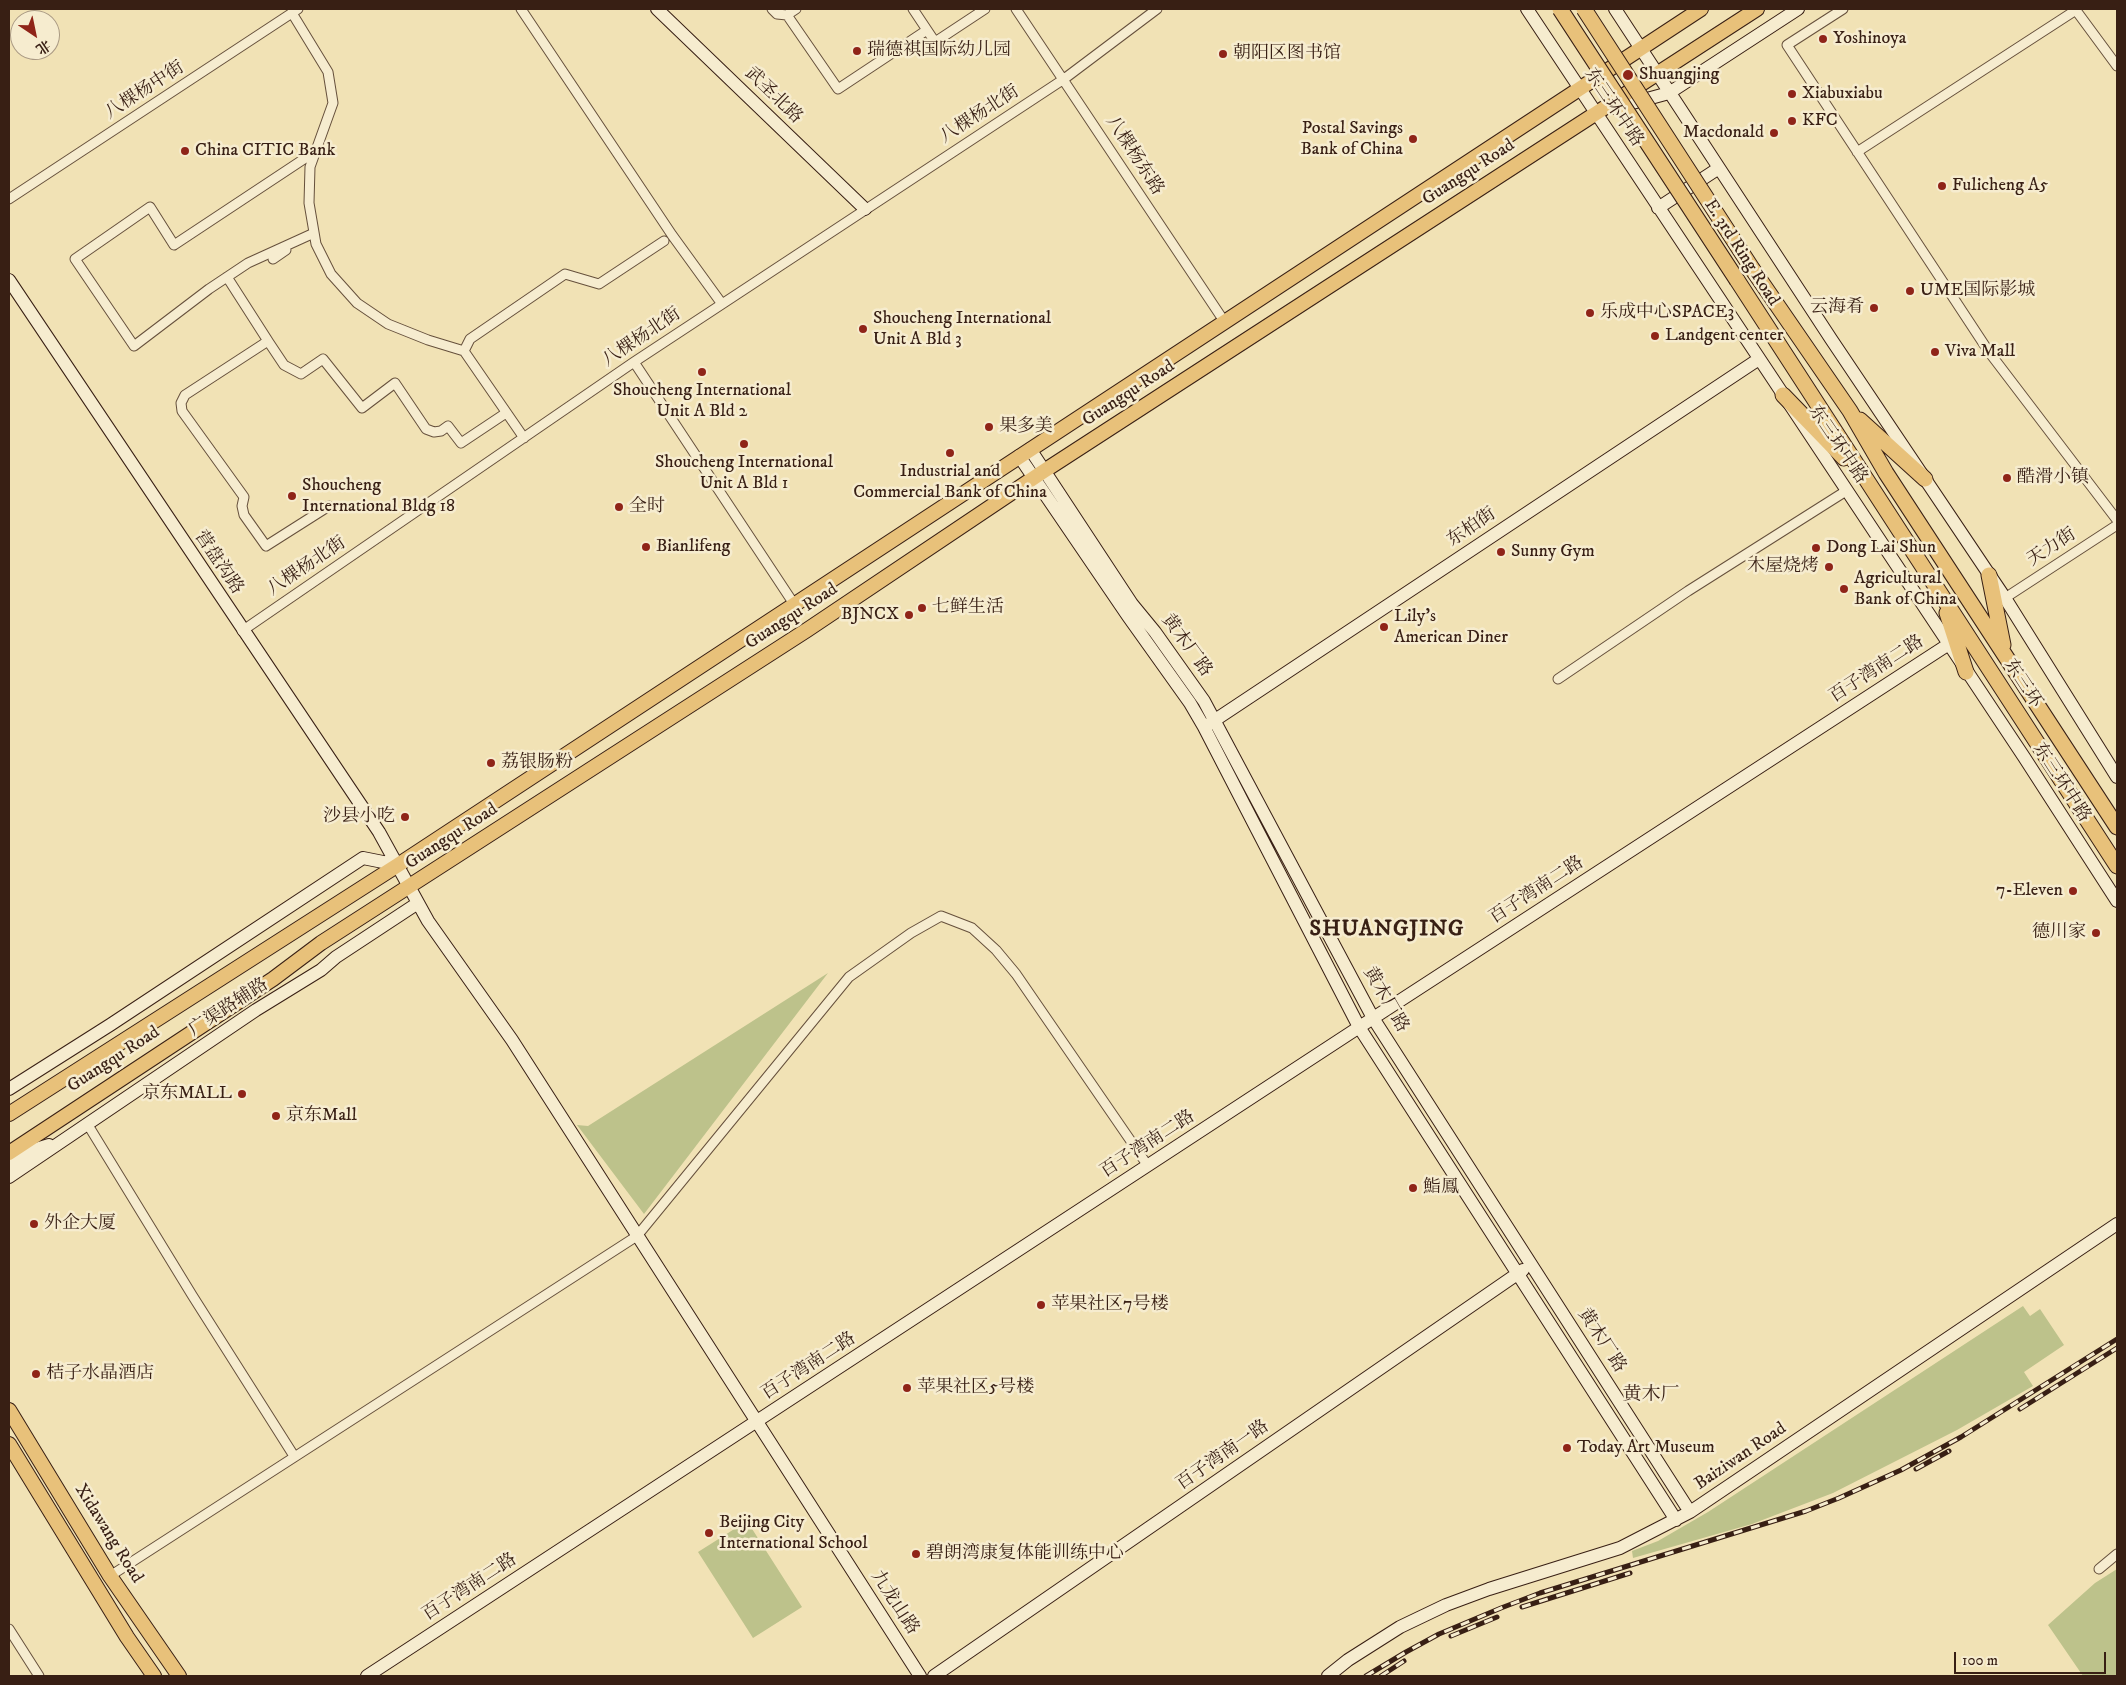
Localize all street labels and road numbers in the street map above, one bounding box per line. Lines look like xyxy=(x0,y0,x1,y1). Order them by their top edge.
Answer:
street label: 八棵杨中街 xyxy=(101,57,189,125)
street label: 武圣北路 xyxy=(740,63,806,129)
street label: 东三环中路 xyxy=(1579,65,1647,151)
street label: 八棵杨北街 xyxy=(936,81,1024,149)
street label: 八棵杨东路 xyxy=(1100,112,1168,200)
street label: Guangqu Road xyxy=(1419,135,1519,211)
street label: E. 3rd Ring Road xyxy=(1698,196,1784,310)
street label: 八棵杨北街 xyxy=(599,304,685,372)
street label: Guangqu Road xyxy=(1079,356,1179,432)
street label: 东三环中路 xyxy=(1803,402,1871,488)
street label: 东柏街 xyxy=(1444,504,1500,552)
street label: 天力街 xyxy=(2023,524,2081,572)
street label: 营盘沟路 xyxy=(189,527,247,599)
street label: 八棵杨北街 xyxy=(264,533,350,601)
street label: Guangqu Road xyxy=(742,579,842,655)
street label: 黄木厂路 xyxy=(1156,611,1216,681)
street label: 百子湾南二路 xyxy=(1826,632,1928,708)
street label: 东三环 xyxy=(1998,655,2046,713)
street label: 东三环中路 xyxy=(2027,739,2095,827)
street label: Guangqu Road xyxy=(402,799,502,875)
street label: 百子湾南二路 xyxy=(1486,853,1588,929)
street label: 黄木厂路 xyxy=(1358,963,1412,1037)
street label: 广渠路辅路 xyxy=(185,974,273,1042)
street label: Guangqu Road xyxy=(64,1022,164,1098)
street label: 百子湾南二路 xyxy=(1097,1107,1199,1183)
street label: 黄木厂路 xyxy=(1572,1305,1630,1377)
street label: 百子湾南二路 xyxy=(758,1329,860,1405)
street label: 百子湾南一路 xyxy=(1173,1416,1273,1496)
street label: Baiziwan Road xyxy=(1691,1418,1791,1496)
street label: Xidawang Road xyxy=(69,1480,147,1588)
street label: 百子湾南二路 xyxy=(419,1550,521,1626)
street label: 九龙山路 xyxy=(865,1567,923,1639)

